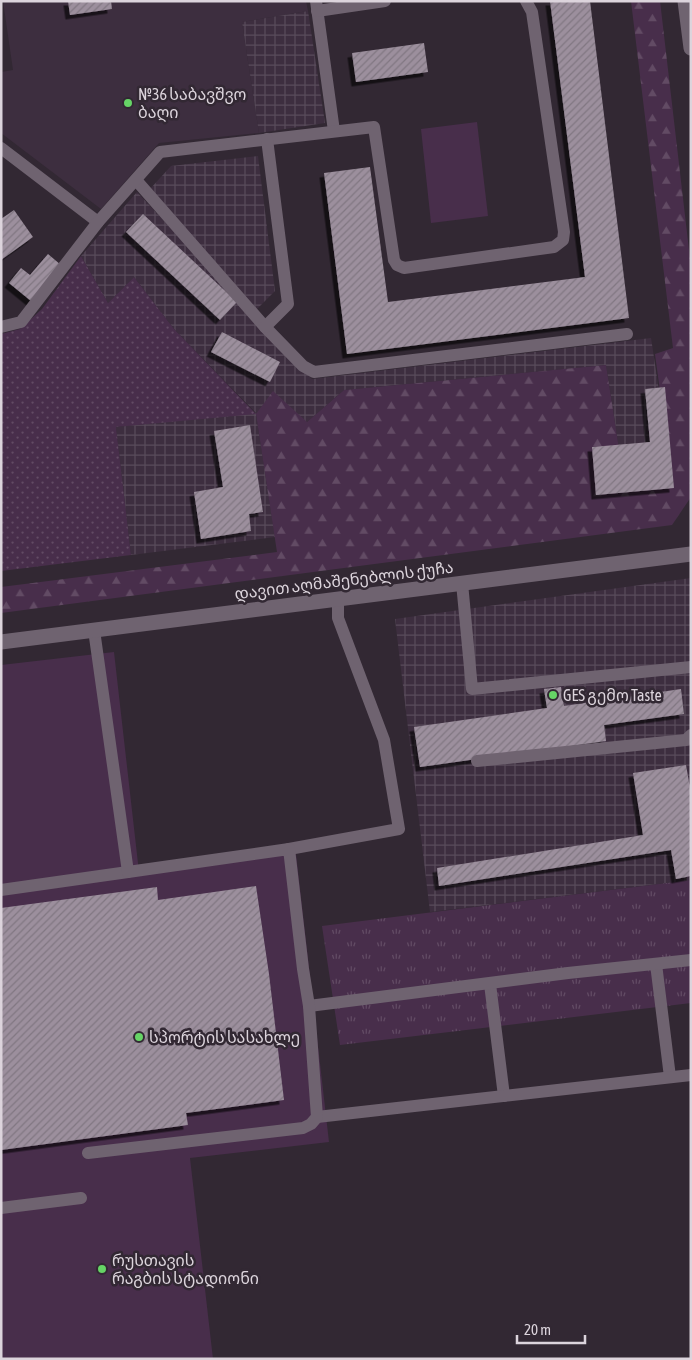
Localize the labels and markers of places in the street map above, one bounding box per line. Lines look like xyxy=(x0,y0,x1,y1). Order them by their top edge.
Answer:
place label: №36 საბავშვო ბაღი xyxy=(138,85,246,122)
marker: №36 საბავშვო ბაღი xyxy=(122,97,134,109)
place label: GES გემო Taste xyxy=(563,686,662,705)
marker: GES გემო Taste xyxy=(547,689,559,701)
place label: სპორტის სასახლე xyxy=(149,1028,300,1048)
marker: სპორტის სასახლე xyxy=(133,1031,145,1043)
place label: რუსთავის რაგბის სტადიონი xyxy=(112,1251,259,1289)
marker: რუსთავის რაგბის სტადიონი xyxy=(96,1263,108,1275)

